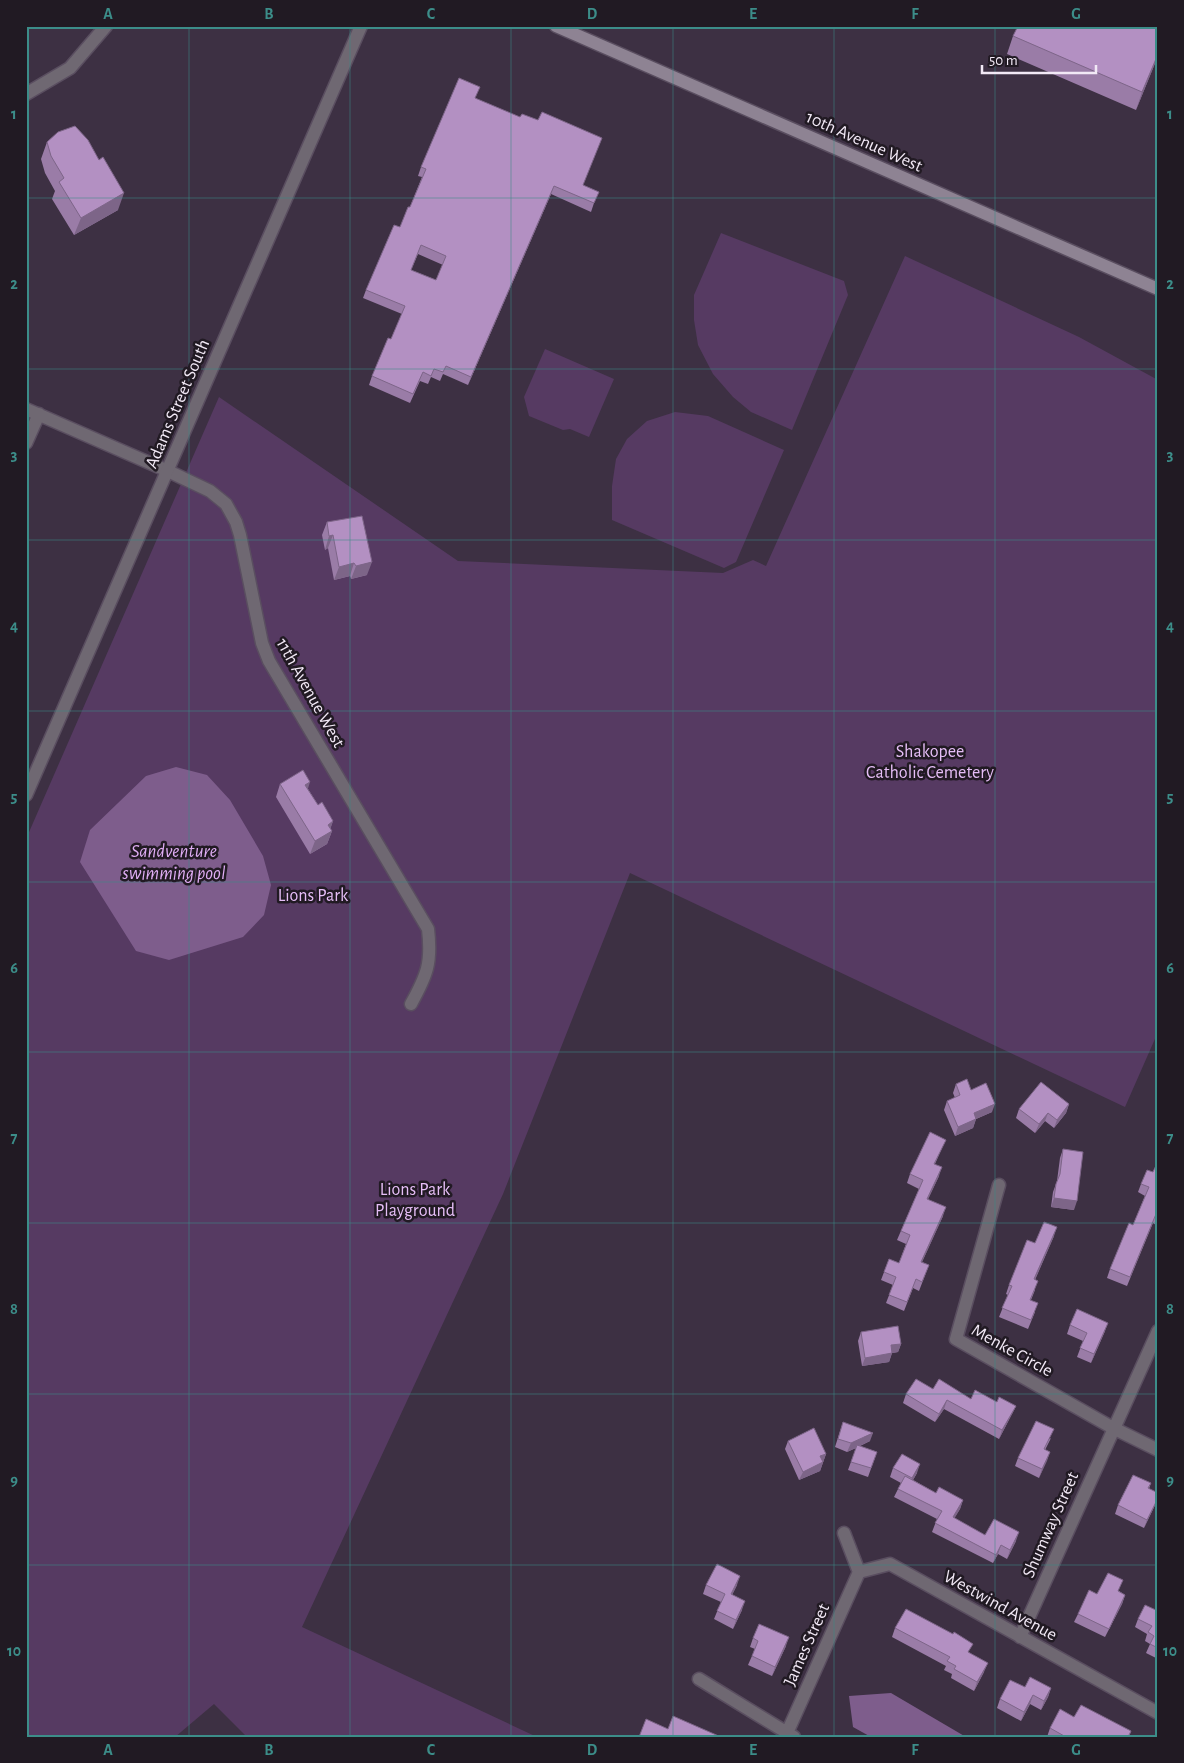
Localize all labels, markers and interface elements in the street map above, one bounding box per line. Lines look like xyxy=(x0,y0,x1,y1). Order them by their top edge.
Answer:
text: A xyxy=(103,6,113,22)
text: B xyxy=(264,6,274,22)
text: C xyxy=(427,6,436,22)
text: D xyxy=(587,6,598,22)
text: E xyxy=(749,6,757,22)
text: F xyxy=(911,6,919,22)
text: G xyxy=(1071,6,1081,22)
scale bar xyxy=(982,42,1095,74)
text: 50 m xyxy=(989,53,1018,68)
text: 1 xyxy=(11,106,17,122)
text: 1 xyxy=(1167,106,1173,122)
street label: 10th Avenue West xyxy=(803,108,925,176)
text: 2 xyxy=(10,276,18,292)
text: 2 xyxy=(1166,276,1174,292)
street label: Adams Street South xyxy=(143,337,213,471)
text: 3 xyxy=(11,447,18,463)
text: 3 xyxy=(1167,447,1174,463)
text: 4 xyxy=(10,618,18,634)
text: 4 xyxy=(1166,618,1174,634)
street label: 11th Avenue West xyxy=(273,635,348,751)
park label: Shakopee Catholic Cemetery xyxy=(866,743,994,782)
text: 5 xyxy=(11,789,18,805)
text: 5 xyxy=(1167,789,1174,805)
water label: Sandventure swimming pool xyxy=(121,842,226,883)
park label: Lions Park xyxy=(278,887,349,905)
text: 6 xyxy=(10,960,18,976)
text: 6 xyxy=(1166,960,1174,976)
text: 7 xyxy=(11,1130,18,1146)
text: 7 xyxy=(1167,1130,1174,1146)
park label: Lions Park Playground xyxy=(375,1181,455,1220)
text: 8 xyxy=(10,1301,18,1317)
text: 8 xyxy=(1166,1301,1174,1317)
street label: Menke Circle xyxy=(968,1321,1056,1381)
street label: Shumway Street xyxy=(1020,1469,1082,1581)
text: 9 xyxy=(10,1472,18,1488)
text: 9 xyxy=(1166,1472,1174,1488)
street label: Westwind Avenue xyxy=(940,1567,1060,1645)
street label: James Street xyxy=(781,1601,833,1689)
text: 10 xyxy=(7,1643,21,1659)
text: 10 xyxy=(1163,1643,1177,1659)
text: A xyxy=(103,1742,113,1758)
text: B xyxy=(264,1742,274,1758)
text: C xyxy=(427,1742,436,1758)
text: D xyxy=(587,1742,598,1758)
text: E xyxy=(749,1742,757,1758)
text: F xyxy=(911,1742,919,1758)
text: G xyxy=(1071,1742,1081,1758)

